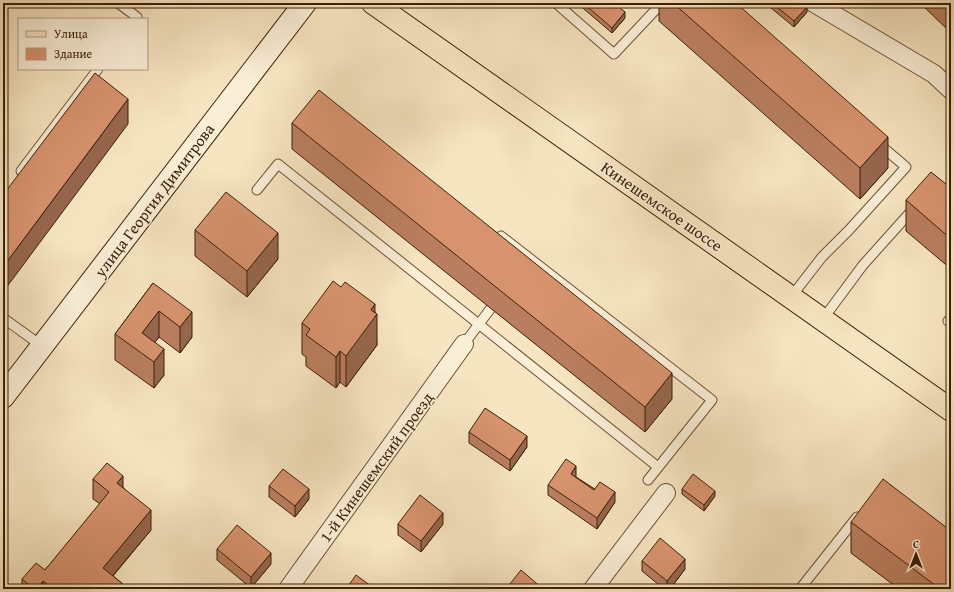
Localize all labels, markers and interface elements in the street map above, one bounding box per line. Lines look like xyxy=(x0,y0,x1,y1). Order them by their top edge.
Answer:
legend xyxy=(18,18,148,70)
text: Улица xyxy=(54,25,88,42)
text: Здание xyxy=(54,45,93,62)
street label: улица Георгия Димитрова xyxy=(87,118,220,283)
street label: Кинешемское шоссе xyxy=(596,155,728,257)
street label: 1-й Кинешемский проезд xyxy=(313,387,439,547)
north arrow xyxy=(896,534,936,574)
text: С xyxy=(913,536,919,552)

